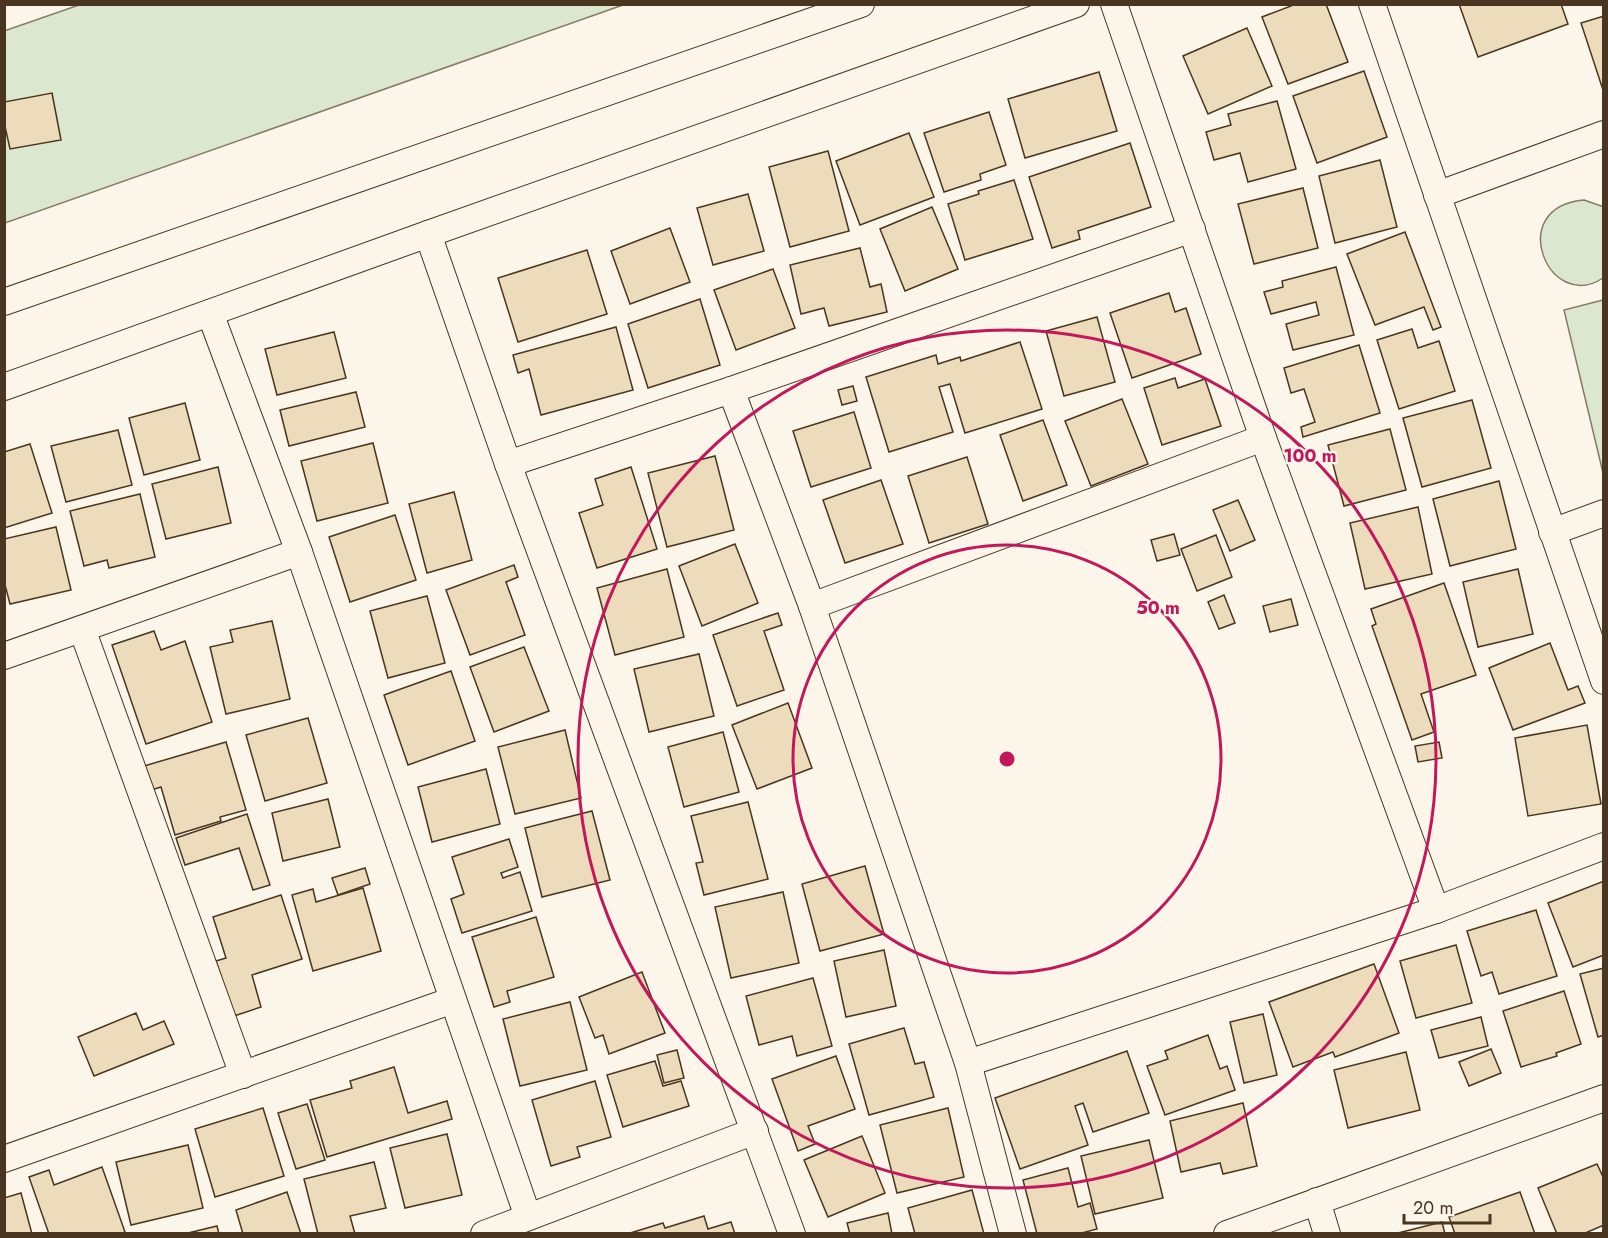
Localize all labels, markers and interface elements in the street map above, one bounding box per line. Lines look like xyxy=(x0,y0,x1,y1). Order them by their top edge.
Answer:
text: 100 m xyxy=(1283,443,1337,469)
text: 50 m xyxy=(1136,595,1180,621)
centre of rings xyxy=(997,749,1017,769)
scale bar xyxy=(1404,1187,1490,1225)
text: 20 m xyxy=(1413,1195,1453,1221)

